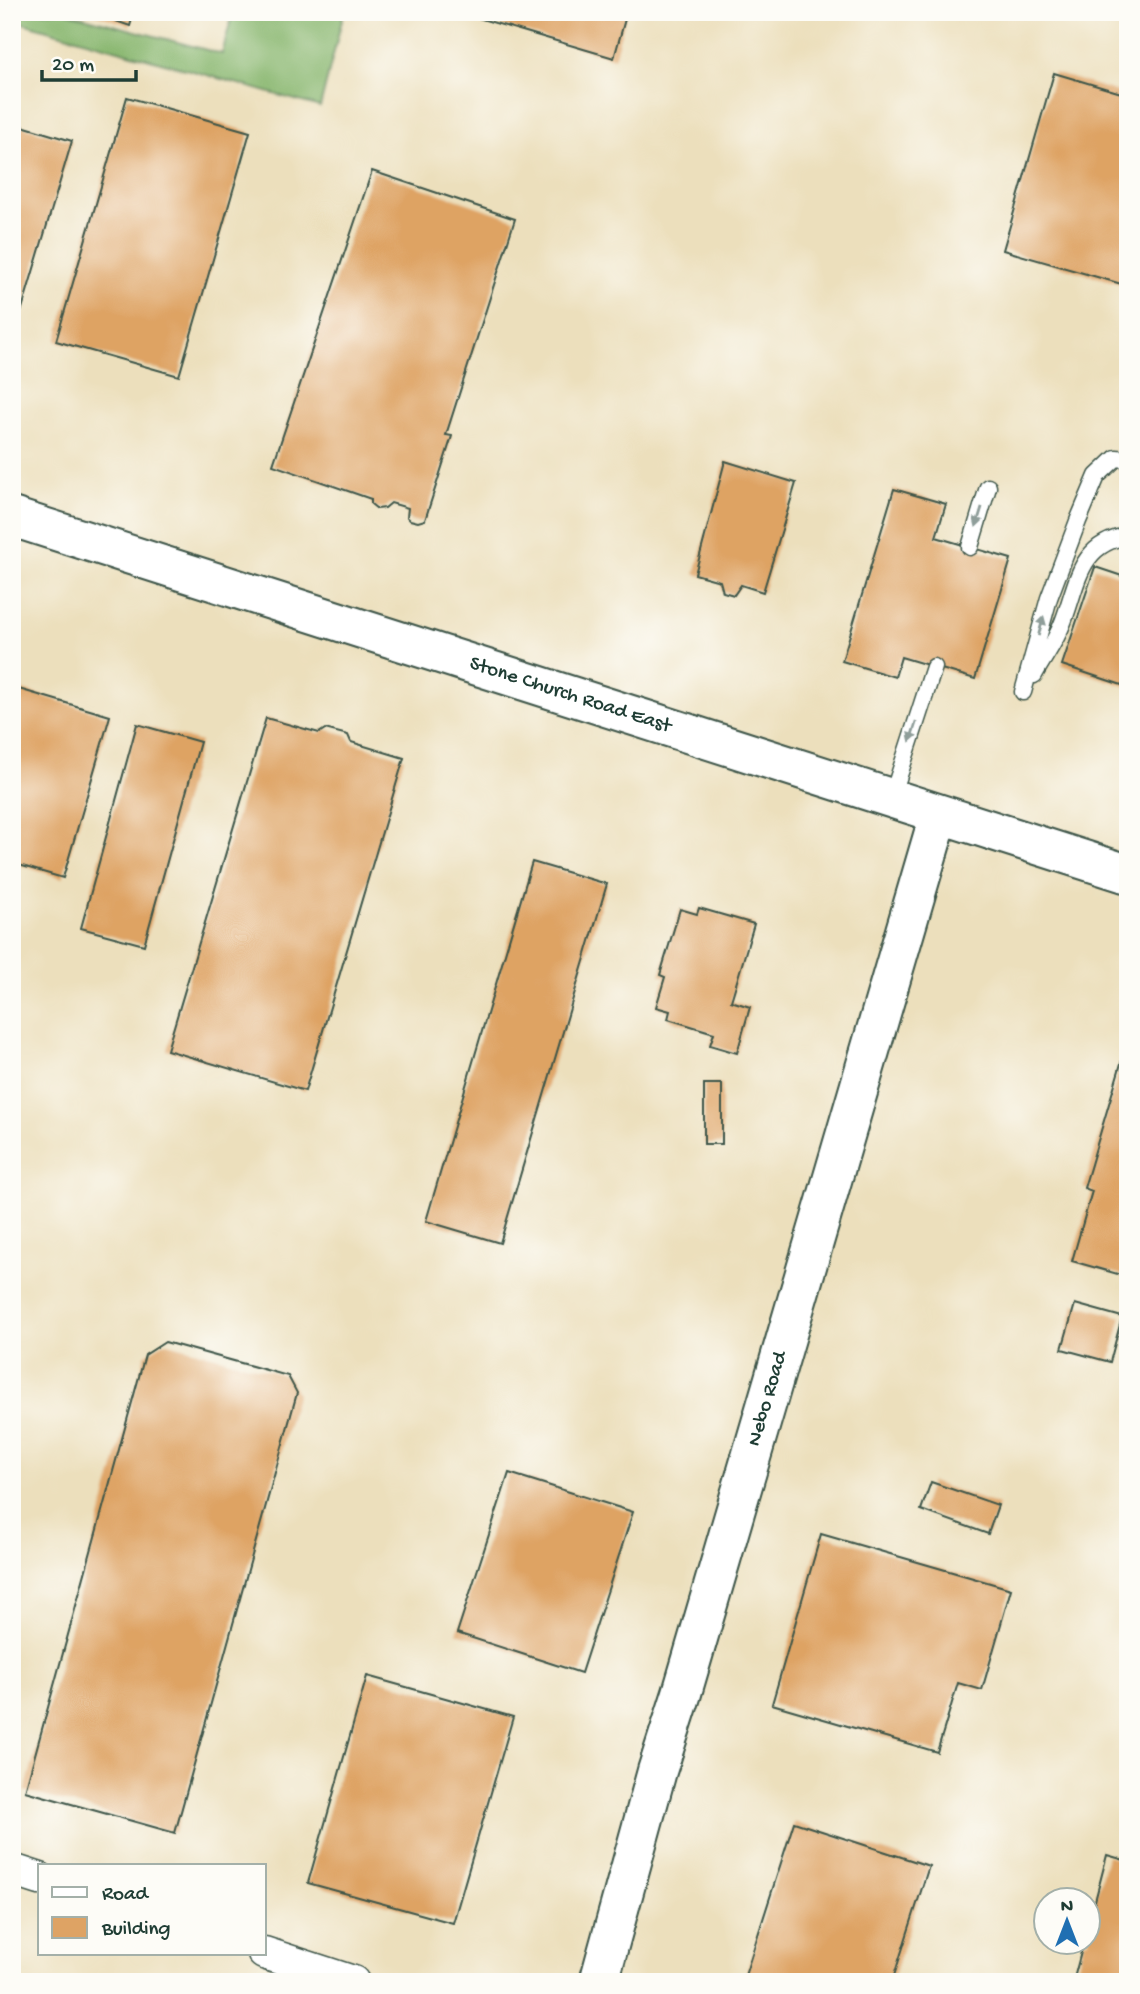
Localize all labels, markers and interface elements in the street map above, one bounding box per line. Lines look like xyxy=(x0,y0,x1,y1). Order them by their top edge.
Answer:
scale bar xyxy=(42,38,136,82)
text: 20 m xyxy=(52,54,94,79)
one-way arrow xyxy=(974,507,984,528)
one-way arrow xyxy=(1037,615,1047,636)
street label: Stone Church Road East xyxy=(466,652,676,740)
one-way arrow xyxy=(908,721,918,742)
street label: Nebo Road xyxy=(742,1347,794,1449)
legend xyxy=(38,1864,266,1955)
text: Road xyxy=(102,1883,150,1908)
north arrow xyxy=(1032,1885,1102,1955)
text: N xyxy=(1061,1896,1073,1919)
text: Building xyxy=(101,1918,171,1943)

